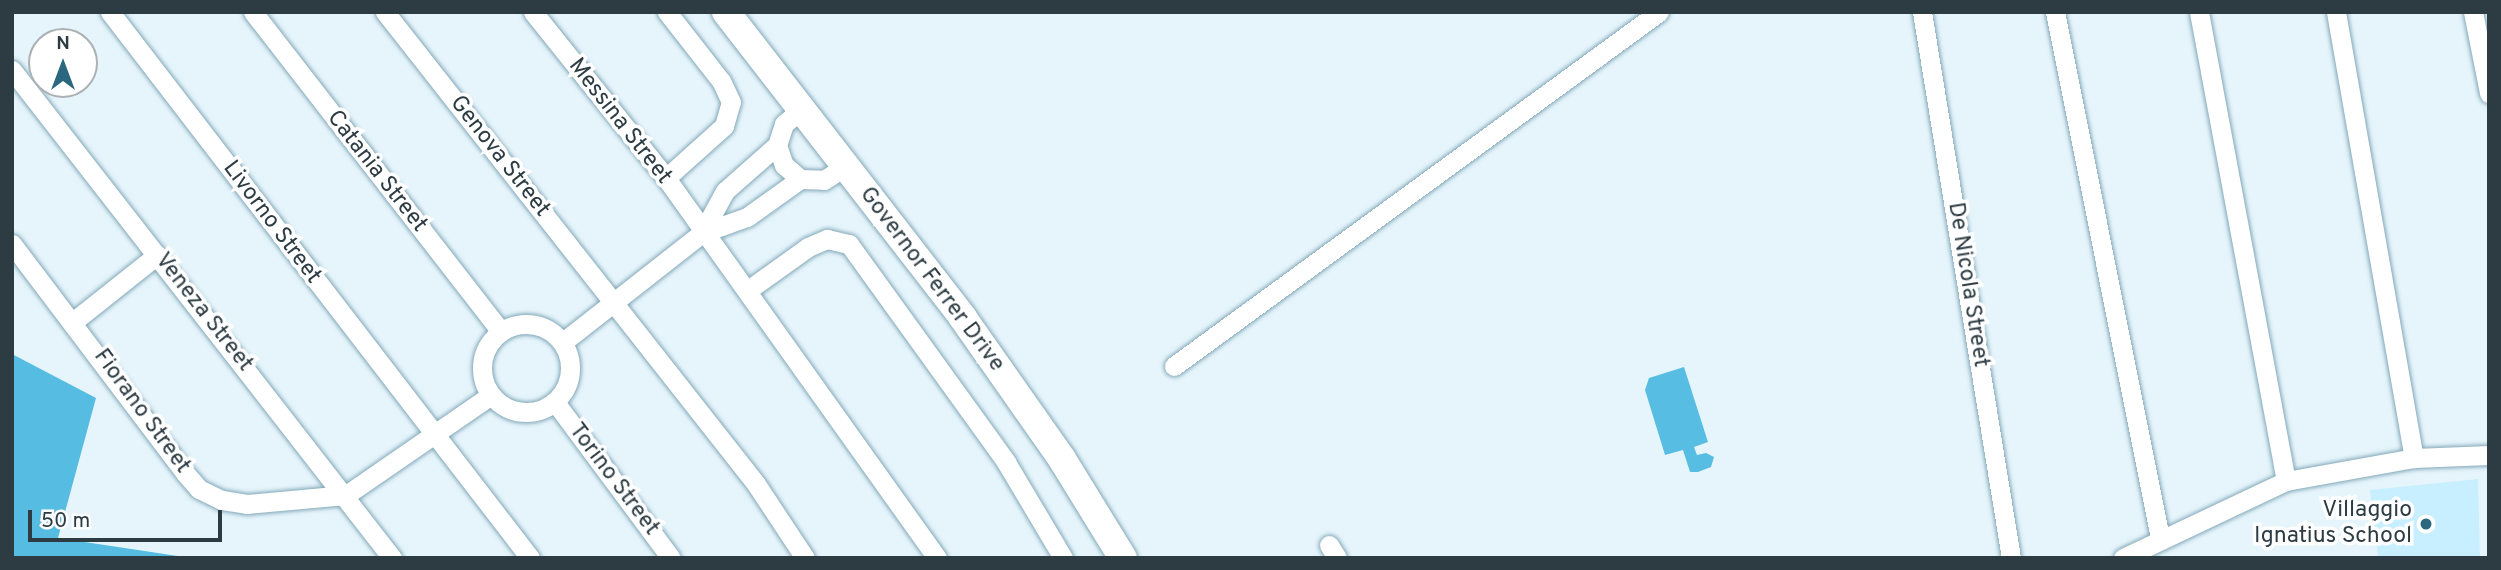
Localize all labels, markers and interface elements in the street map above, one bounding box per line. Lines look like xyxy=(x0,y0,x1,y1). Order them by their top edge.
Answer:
north arrow xyxy=(28,28,98,98)
text: N xyxy=(56,32,70,56)
street label: Messina Street xyxy=(561,54,677,190)
street label: Genova Street xyxy=(443,91,555,223)
street label: Catania Street xyxy=(320,106,432,238)
street label: Livorno Street xyxy=(216,156,326,290)
street label: Governor Ferrer Drive xyxy=(852,182,1010,378)
street label: De Nicola Street xyxy=(1940,201,1994,369)
street label: Veneza Street xyxy=(148,248,258,378)
street label: Fiorano Street xyxy=(87,344,195,480)
street label: Torino Street xyxy=(562,418,664,542)
scale bar xyxy=(32,496,226,540)
place label: Villaggio Ignatius School xyxy=(2254,497,2412,551)
text: 50 m xyxy=(41,508,90,535)
marker: Villaggio Ignatius School xyxy=(2418,516,2434,532)

